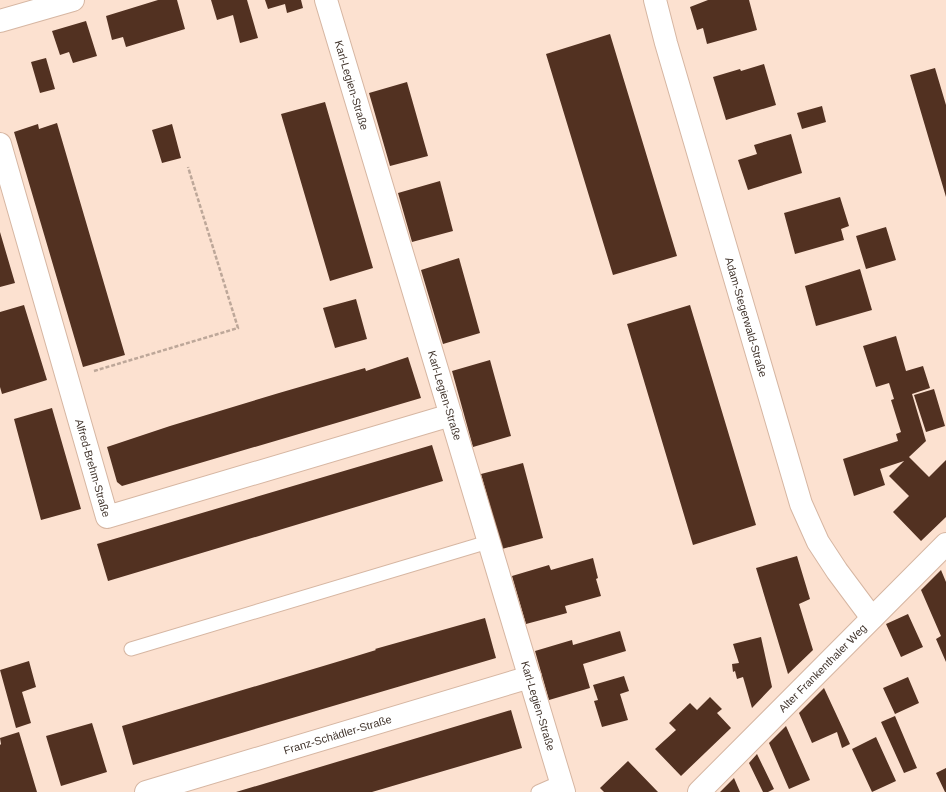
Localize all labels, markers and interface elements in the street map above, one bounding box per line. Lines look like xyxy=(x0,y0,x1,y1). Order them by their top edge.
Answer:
street label: Karl-Legien-Straße xyxy=(332,39,371,132)
street label: Adam-Stegerwald-Straße xyxy=(723,256,769,378)
street label: Karl-Legien-Straße xyxy=(426,349,464,442)
street label: Alfred-Brehm-Straße xyxy=(73,417,113,518)
street label: Alter Frankenthaler Weg xyxy=(776,622,869,714)
street label: Karl-Legien-Straße xyxy=(519,660,557,752)
street label: Franz-Schädler-Straße xyxy=(282,713,393,756)

